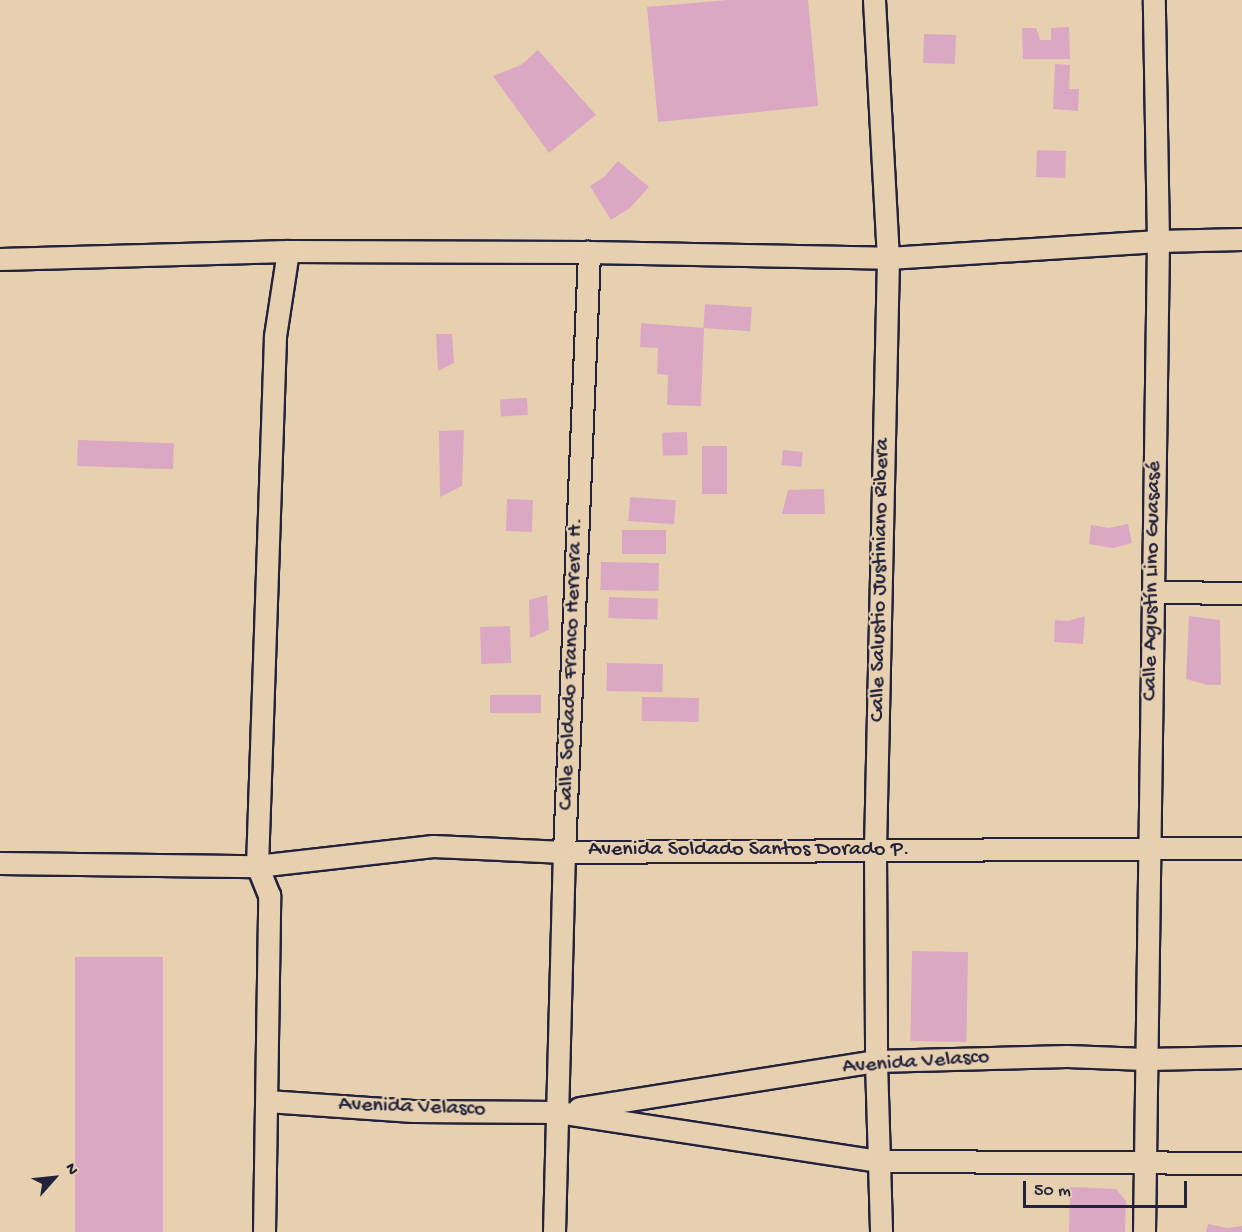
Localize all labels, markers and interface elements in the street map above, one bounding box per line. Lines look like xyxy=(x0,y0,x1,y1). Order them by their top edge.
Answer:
street label: Calle Salustio Justiniano Ribera xyxy=(865,438,897,722)
street label: Calle Agustín Lino Guasasé xyxy=(1138,461,1168,701)
street label: Calle Soldado Franco Herrera H. xyxy=(554,517,590,811)
street label: Avenida Soldado Santos Dorado P. xyxy=(588,838,910,864)
street label: Avenida Velasco xyxy=(842,1045,990,1081)
street label: Avenida Velasco xyxy=(338,1092,486,1124)
north arrow xyxy=(24,1148,84,1208)
text: N xyxy=(60,1161,81,1179)
scale bar xyxy=(1026,1169,1190,1207)
text: 50 m xyxy=(1034,1181,1071,1202)

